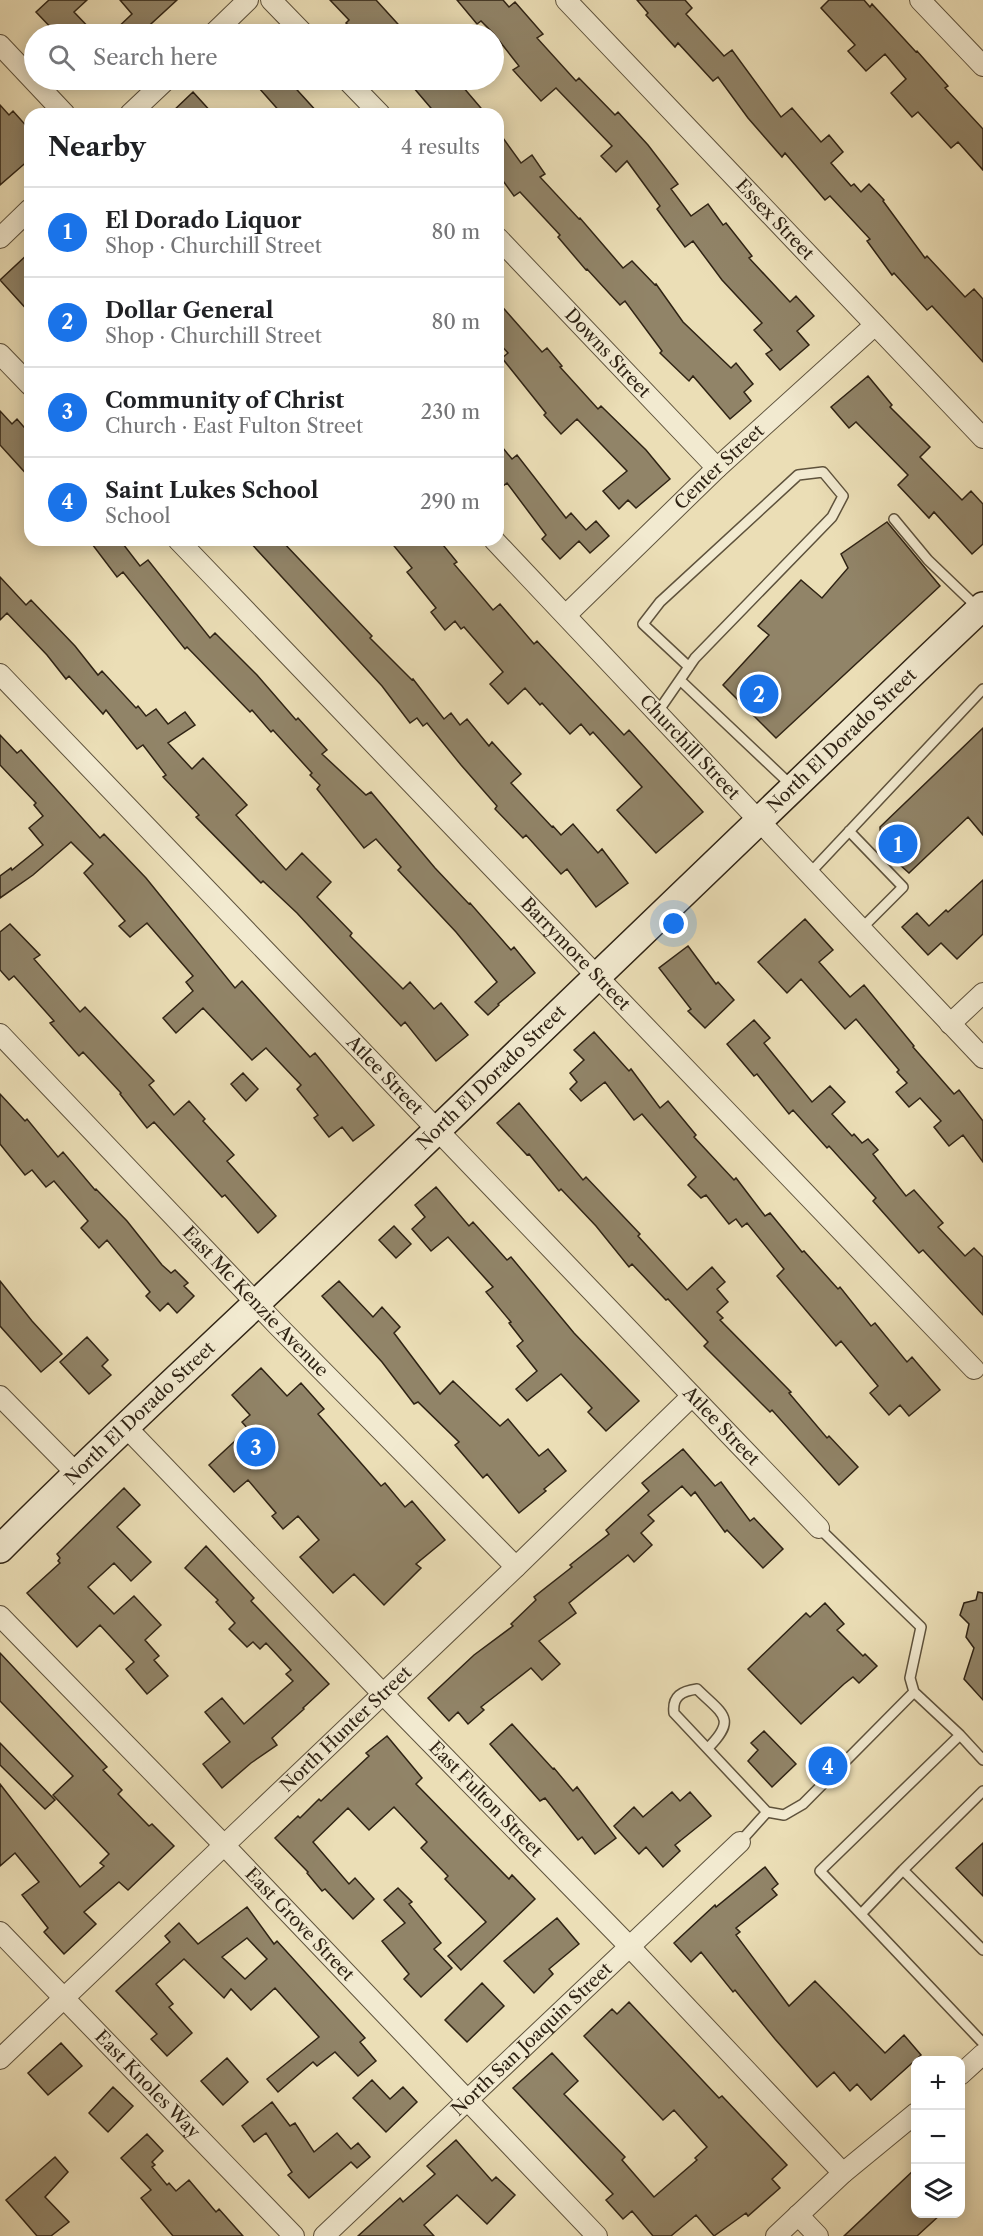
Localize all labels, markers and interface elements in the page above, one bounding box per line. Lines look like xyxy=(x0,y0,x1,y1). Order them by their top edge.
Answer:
search box xyxy=(24,24,504,90)
icon: search xyxy=(45,41,78,74)
text: Search here xyxy=(93,44,218,71)
text: Nearby xyxy=(48,131,146,163)
text: 4 results xyxy=(401,135,480,159)
street label: Essex Street xyxy=(731,174,819,265)
text: El Dorado Liquor xyxy=(105,207,302,234)
text: 1 xyxy=(63,220,72,244)
text: 80 m xyxy=(432,220,480,244)
text: Shop · Churchill Street xyxy=(105,234,322,258)
text: Dollar General xyxy=(105,297,273,324)
street label: Downs Street xyxy=(560,304,656,403)
text: 2 xyxy=(62,310,73,334)
text: 80 m xyxy=(432,310,480,334)
text: Shop · Churchill Street xyxy=(105,324,322,348)
text: Community of Christ xyxy=(105,387,344,414)
text: 3 xyxy=(62,400,73,424)
text: 230 m xyxy=(421,400,480,424)
text: Church · East Fulton Street xyxy=(105,414,363,438)
street label: Center Street xyxy=(670,419,769,514)
text: Saint Lukes School xyxy=(105,477,318,504)
text: 4 xyxy=(62,490,73,514)
text: 290 m xyxy=(420,490,480,514)
text: School xyxy=(105,504,170,528)
street label: North El Dorado Street xyxy=(762,664,922,817)
pin: 2 xyxy=(740,672,778,716)
street label: Churchill Street xyxy=(635,690,745,805)
pin: 1 xyxy=(878,822,918,866)
street label: Barrymore Street xyxy=(516,893,635,1016)
your location xyxy=(659,909,688,938)
street label: North El Dorado Street xyxy=(412,1000,571,1154)
street label: Atlee Street xyxy=(341,1031,428,1120)
street label: East Mc Kenzie Avenue xyxy=(178,1222,333,1382)
street label: North El Dorado Street xyxy=(60,1337,220,1490)
street label: Atlee Street xyxy=(678,1381,765,1471)
pin: 3 xyxy=(236,1424,276,1470)
street label: North Hunter Street xyxy=(276,1661,416,1797)
street label: East Fulton Street xyxy=(424,1737,548,1862)
pin: 4 xyxy=(808,1744,848,1788)
street label: East Grove Street xyxy=(240,1863,359,1986)
street label: North San Joaquin Street xyxy=(447,1958,617,2121)
street label: East Knoles Way xyxy=(90,2026,205,2144)
map controls xyxy=(911,2056,965,2218)
button: + xyxy=(911,2056,965,2110)
button: − xyxy=(911,2110,965,2164)
button: layers xyxy=(911,2164,965,2218)

